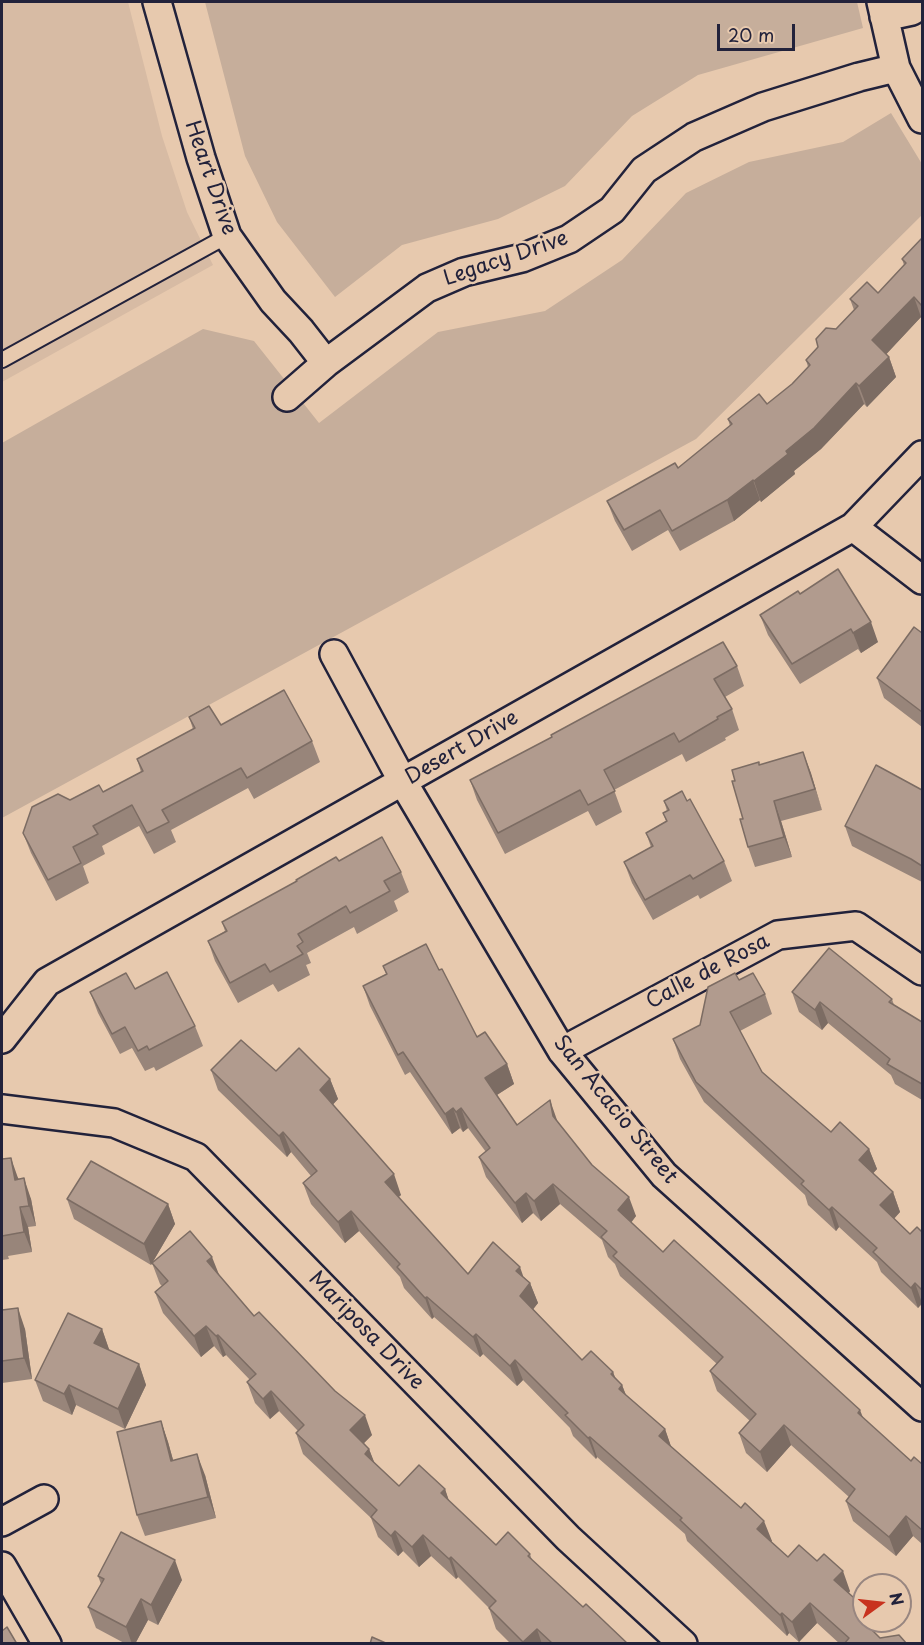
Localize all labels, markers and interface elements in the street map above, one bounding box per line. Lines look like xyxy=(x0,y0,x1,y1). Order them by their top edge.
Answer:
scale bar xyxy=(720,12,798,50)
text: 20 m xyxy=(728,21,774,48)
street label: Heart Drive xyxy=(179,118,241,238)
street label: Legacy Drive xyxy=(440,226,572,292)
street label: Desert Drive xyxy=(401,705,523,791)
street label: Calle de Rosa xyxy=(642,929,774,1015)
street label: San Acacio Street xyxy=(548,1031,682,1189)
street label: Mariposa Drive xyxy=(303,1267,429,1395)
north arrow xyxy=(852,1573,912,1633)
text: N xyxy=(884,1590,911,1608)

